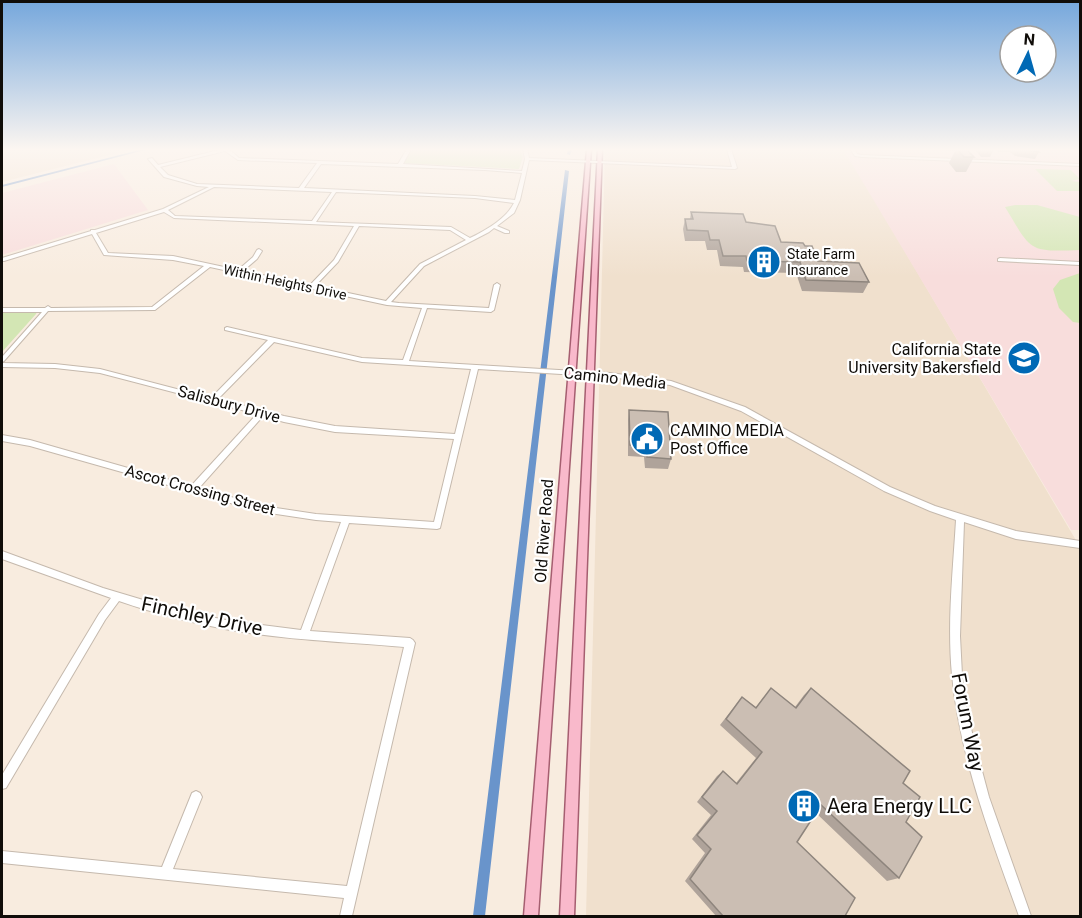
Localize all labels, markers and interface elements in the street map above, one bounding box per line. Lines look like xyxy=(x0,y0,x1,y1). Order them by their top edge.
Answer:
north arrow xyxy=(998,24,1058,84)
text: N xyxy=(1023,30,1036,50)
building icon: State Farm Insurance xyxy=(746,244,782,280)
place label: State Farm Insurance xyxy=(787,246,855,278)
street label: Within Heights Drive xyxy=(222,261,348,303)
place label: California State University Bakersfield xyxy=(848,340,1001,377)
school or university icon: California State University Bakersfield xyxy=(1006,340,1042,376)
street label: Camino Media xyxy=(563,363,667,393)
street label: Salisbury Drive xyxy=(176,381,282,427)
public building icon: CAMINO MEDIA Post Office xyxy=(629,421,665,457)
place label: CAMINO MEDIA Post Office xyxy=(670,421,785,458)
street label: Ascot Crossing Street xyxy=(123,461,277,519)
street label: Old River Road xyxy=(531,479,557,583)
street label: Finchley Drive xyxy=(139,591,265,641)
street label: Forum Way xyxy=(947,671,989,774)
building icon: Aera Energy LLC xyxy=(786,788,822,824)
place label: Aera Energy LLC xyxy=(827,794,972,818)

